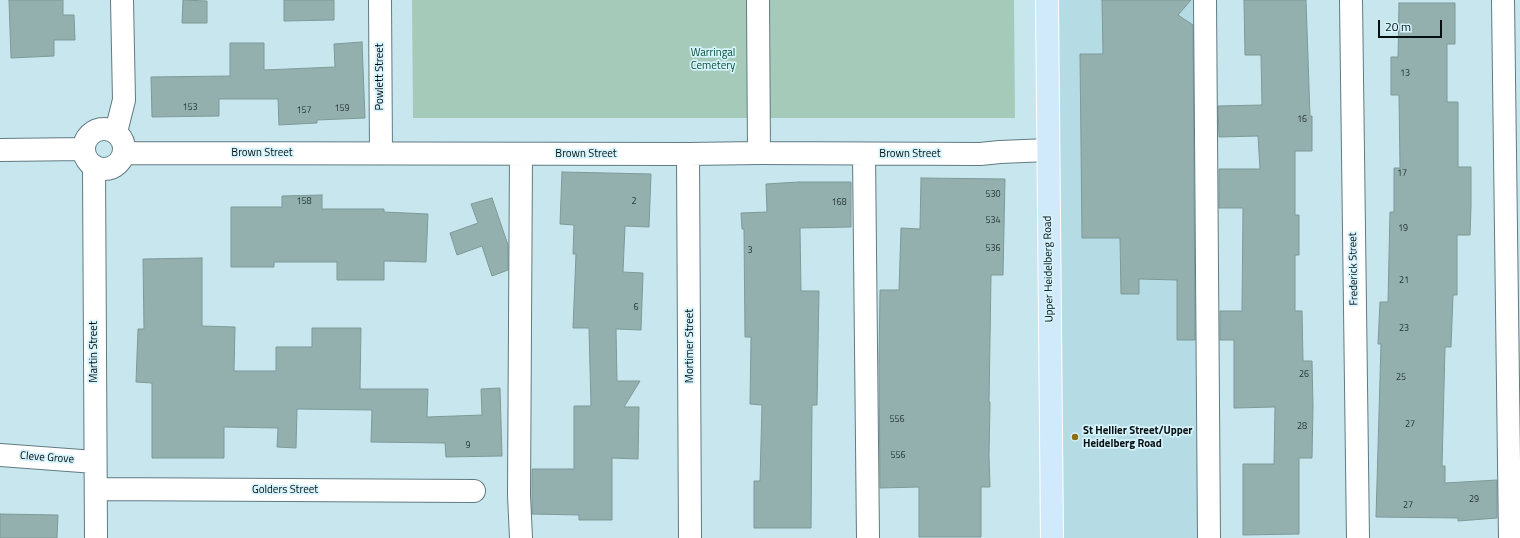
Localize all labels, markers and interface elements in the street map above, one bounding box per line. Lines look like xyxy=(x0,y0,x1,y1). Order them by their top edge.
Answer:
scale bar xyxy=(1380,12,1444,38)
text: 20 m xyxy=(1385,17,1411,36)
street label: Powlett Street xyxy=(373,43,387,111)
park label: Warringal Cemetery xyxy=(691,46,735,72)
house number: 13 xyxy=(1400,69,1410,79)
house number: 153 xyxy=(182,103,198,113)
house number: 159 xyxy=(334,104,350,114)
house number: 157 xyxy=(296,106,312,116)
house number: 16 xyxy=(1297,115,1307,125)
street label: Brown Street xyxy=(231,146,293,160)
street label: Brown Street xyxy=(555,147,617,161)
street label: Brown Street xyxy=(879,147,941,161)
house number: 17 xyxy=(1397,169,1407,179)
house number: 530 xyxy=(985,190,1001,200)
house number: 158 xyxy=(296,197,312,207)
house number: 2 xyxy=(631,197,637,207)
house number: 168 xyxy=(831,198,847,208)
house number: 534 xyxy=(985,216,1001,226)
street label: Upper Heidelberg Road xyxy=(1041,216,1057,322)
house number: 19 xyxy=(1398,224,1408,234)
street label: Frederick Street xyxy=(1347,232,1361,306)
house number: 536 xyxy=(985,244,1001,254)
house number: 3 xyxy=(747,246,753,256)
house number: 21 xyxy=(1399,276,1409,286)
house number: 6 xyxy=(633,303,639,313)
street label: Mortimer Street xyxy=(683,309,697,383)
street label: Martin Street xyxy=(87,321,101,383)
house number: 23 xyxy=(1399,324,1409,334)
house number: 26 xyxy=(1299,370,1309,380)
house number: 25 xyxy=(1396,373,1406,383)
house number: 556 xyxy=(889,415,905,425)
house number: 27 xyxy=(1405,420,1415,430)
house number: 28 xyxy=(1297,422,1307,432)
place label: St Hellier Street/Upper Heidelberg Road xyxy=(1083,424,1192,450)
marker: St Hellier Street/Upper Heidelberg Road xyxy=(1070,432,1080,442)
house number: 9 xyxy=(465,441,471,451)
street label: Cleve Grove xyxy=(20,450,74,466)
house number: 556 xyxy=(890,451,906,461)
street label: Golders Street xyxy=(252,483,318,497)
house number: 29 xyxy=(1469,495,1479,505)
house number: 27 xyxy=(1403,501,1413,511)

